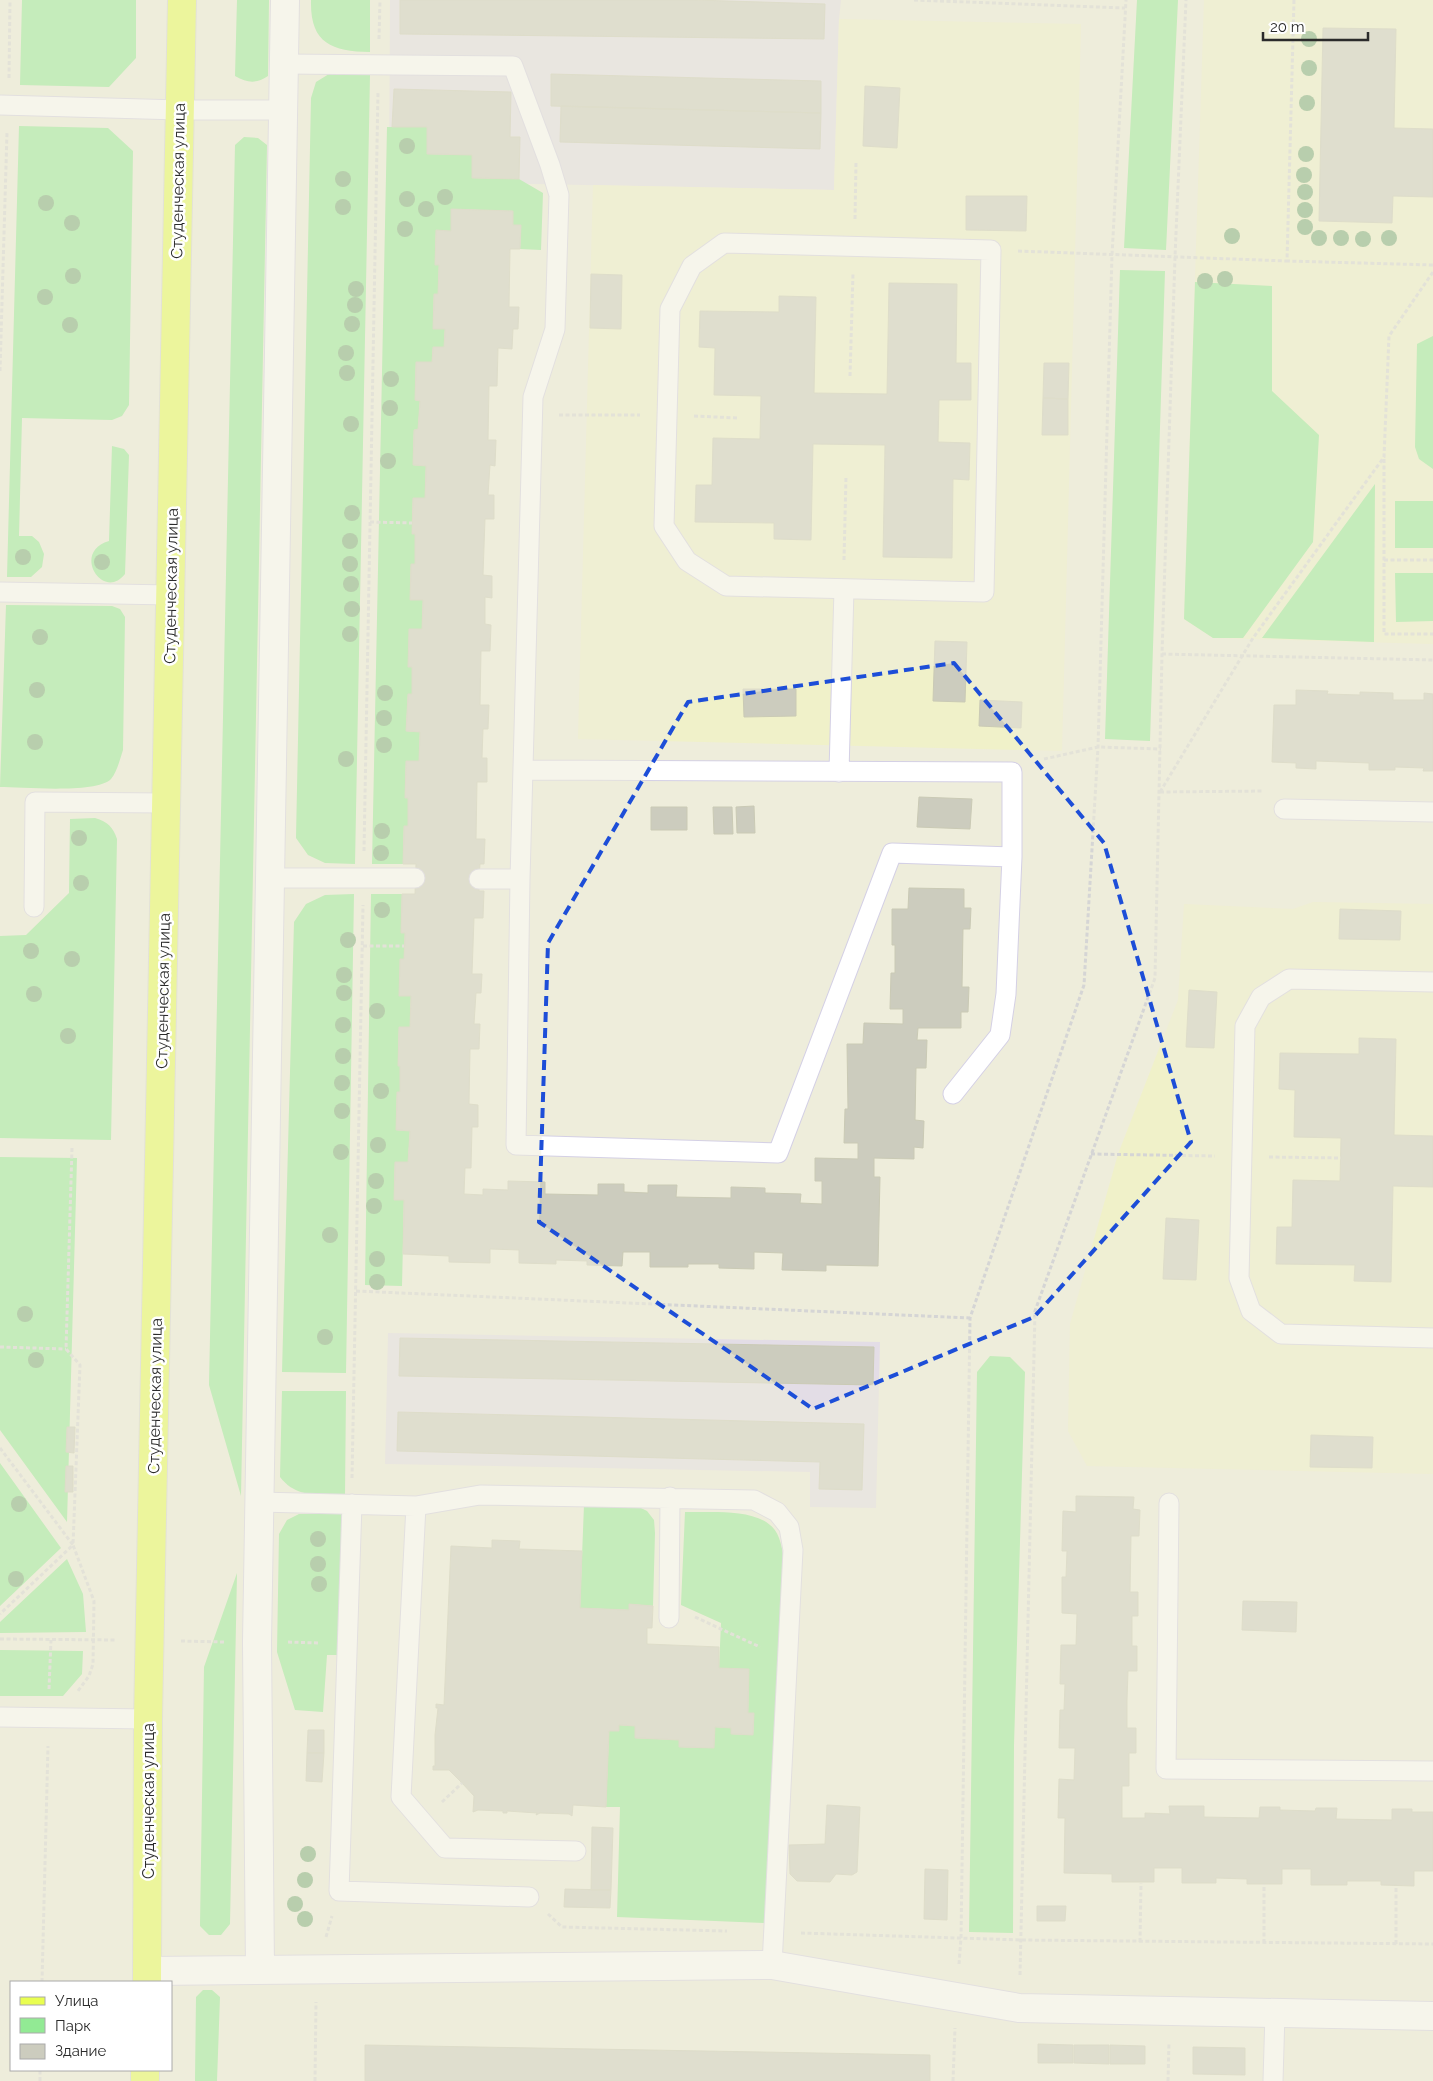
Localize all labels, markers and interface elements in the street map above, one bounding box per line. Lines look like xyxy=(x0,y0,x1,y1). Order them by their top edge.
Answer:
scale bar xyxy=(1263,10,1368,42)
text: 20 m xyxy=(1270,18,1305,36)
street label: Студенческая улица xyxy=(167,103,189,259)
street label: Студенческая улица xyxy=(160,508,182,664)
street label: Студенческая улица xyxy=(152,913,174,1069)
street label: Студенческая улица xyxy=(144,1318,166,1474)
street label: Студенческая улица xyxy=(139,1723,158,1879)
legend xyxy=(10,1981,172,2071)
text: Улица xyxy=(55,1992,99,2010)
text: Парк xyxy=(55,2017,91,2035)
text: Здание xyxy=(55,2042,107,2060)

